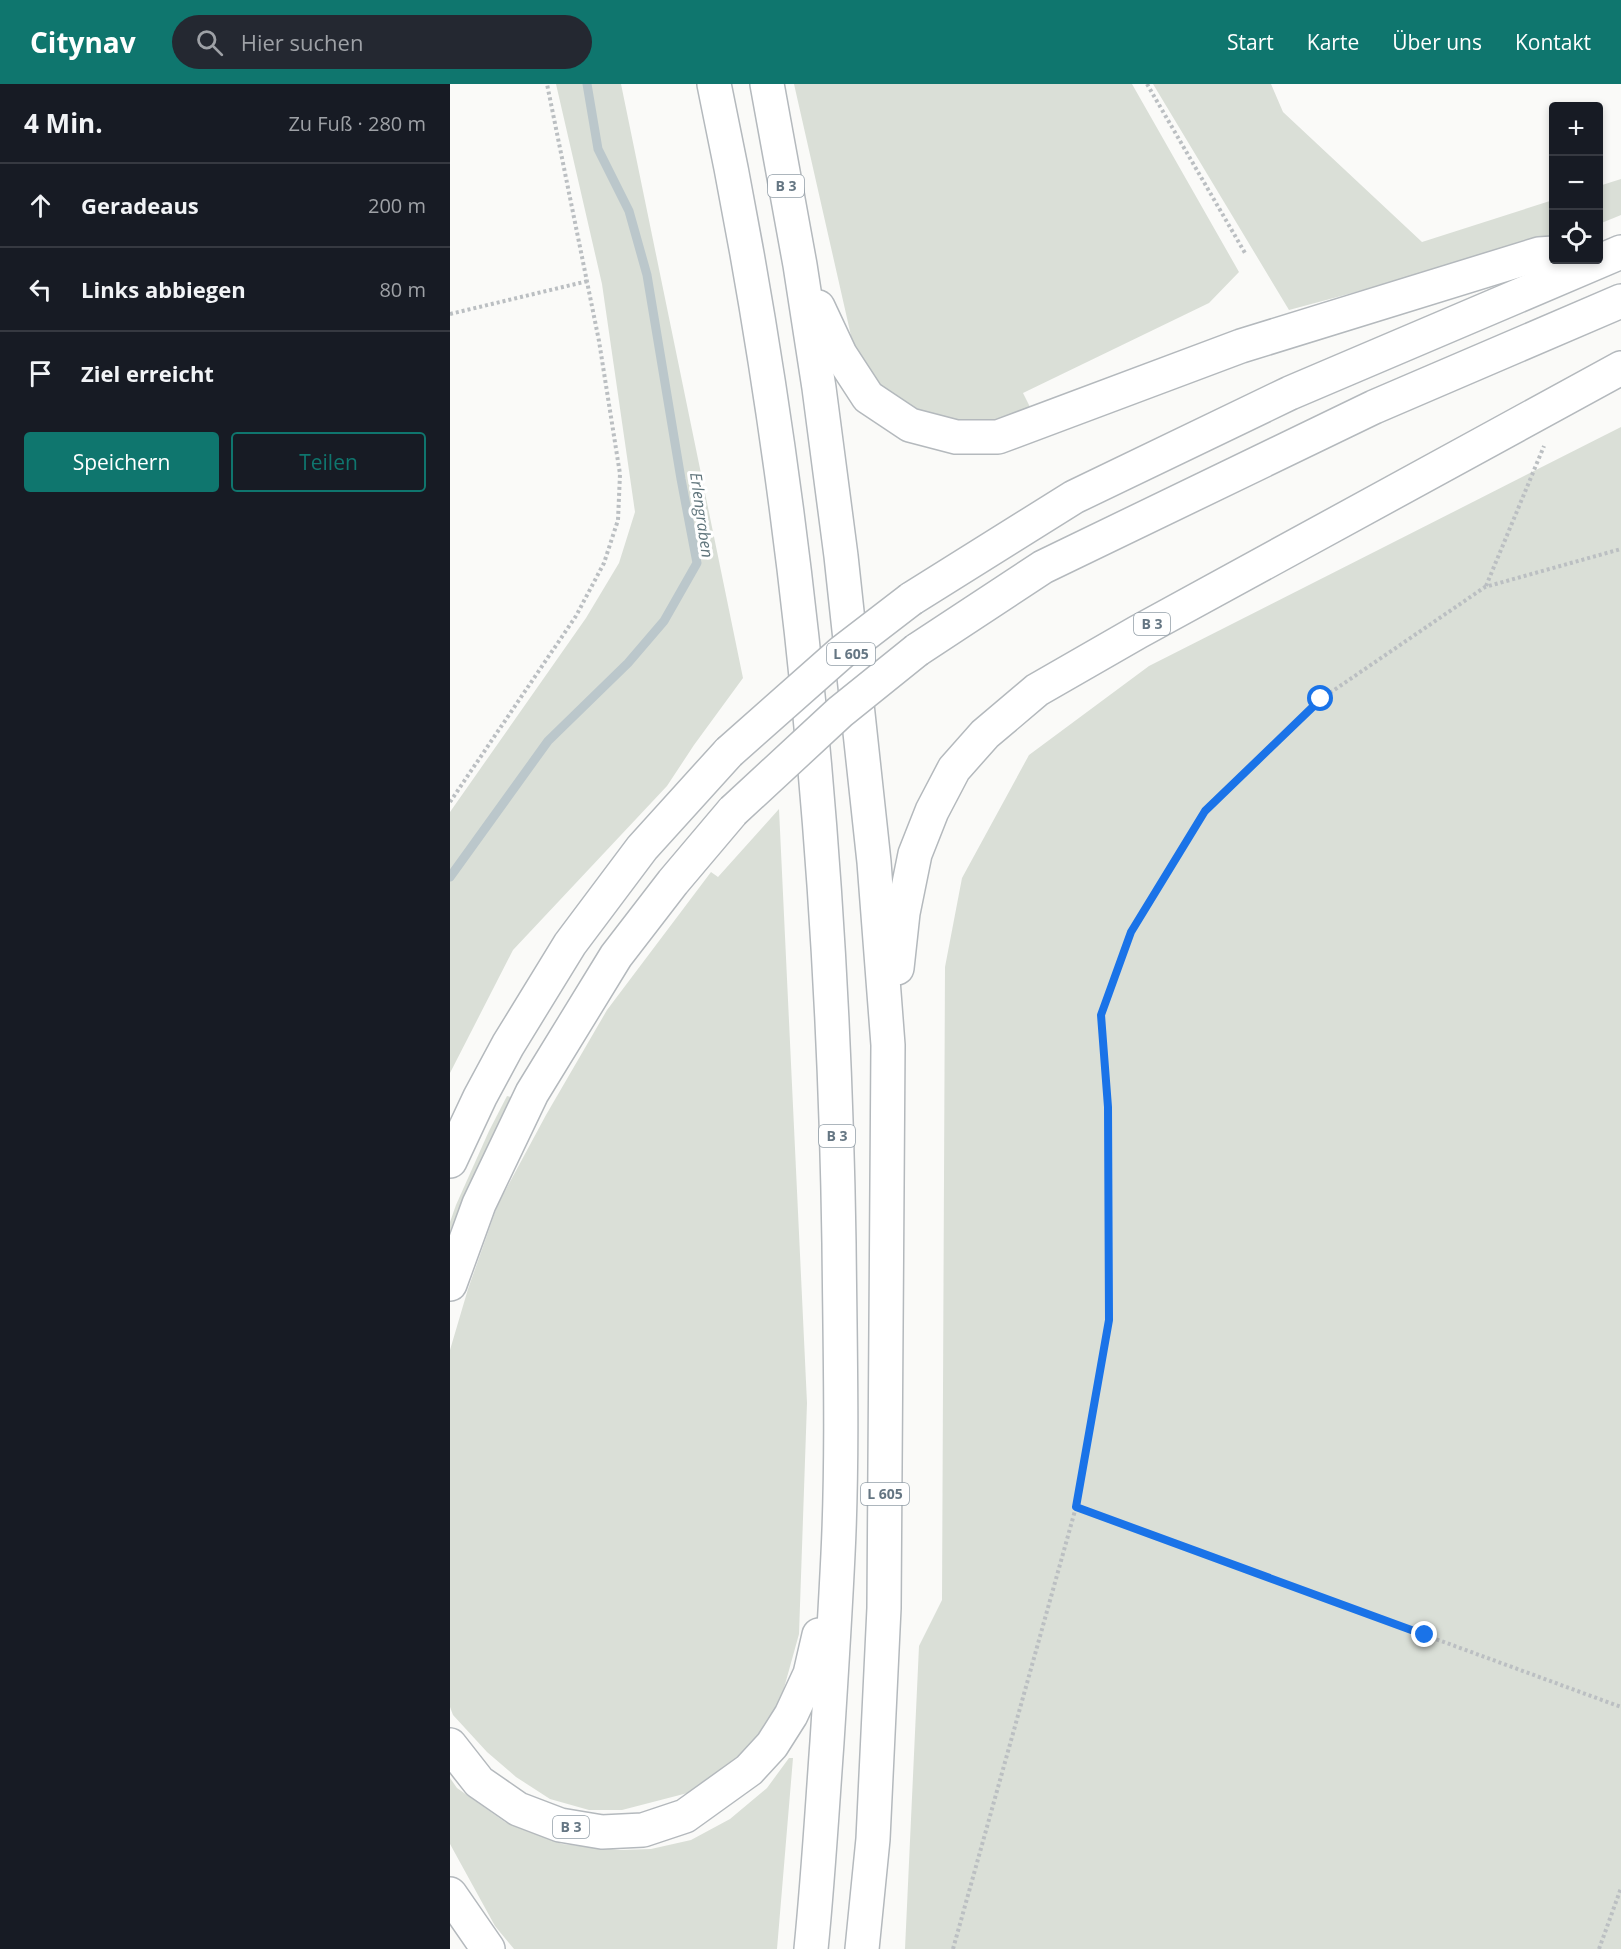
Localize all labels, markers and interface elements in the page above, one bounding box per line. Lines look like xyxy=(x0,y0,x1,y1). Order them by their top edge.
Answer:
search box xyxy=(172,15,592,69)
text: Citynav xyxy=(30,23,136,61)
icon: search xyxy=(193,26,226,59)
text: Hier suchen xyxy=(241,27,363,57)
text: Start xyxy=(1227,28,1274,56)
text: Karte xyxy=(1307,28,1359,56)
text: Über uns xyxy=(1392,28,1482,56)
text: Kontakt xyxy=(1515,28,1591,56)
map controls xyxy=(1549,102,1603,264)
button: + xyxy=(1549,102,1603,156)
text: 4 Min. xyxy=(24,105,103,141)
text: Zu Fuß · 280 m xyxy=(288,110,426,137)
button: − xyxy=(1549,156,1603,210)
road number: B 3 xyxy=(768,175,804,197)
icon: ahead xyxy=(24,189,57,222)
text: Geradeaus xyxy=(81,190,199,220)
text: 200 m xyxy=(368,192,426,219)
button: locate xyxy=(1549,210,1603,264)
icon: left xyxy=(24,273,57,306)
text: Links abbiegen xyxy=(81,274,246,304)
text: 80 m xyxy=(379,276,426,303)
icon: arrive xyxy=(24,357,57,390)
text: Ziel erreicht xyxy=(81,358,214,388)
button: Speichern xyxy=(24,432,219,492)
button: Teilen xyxy=(231,432,426,492)
water label: Erlengraben xyxy=(685,471,719,559)
road number: B 3 xyxy=(1134,613,1170,635)
road number: L 605 xyxy=(827,643,875,665)
route start xyxy=(1307,685,1333,711)
road number: B 3 xyxy=(819,1125,855,1147)
road number: L 605 xyxy=(861,1483,909,1505)
route end xyxy=(1411,1621,1437,1647)
road number: B 3 xyxy=(553,1816,589,1838)

